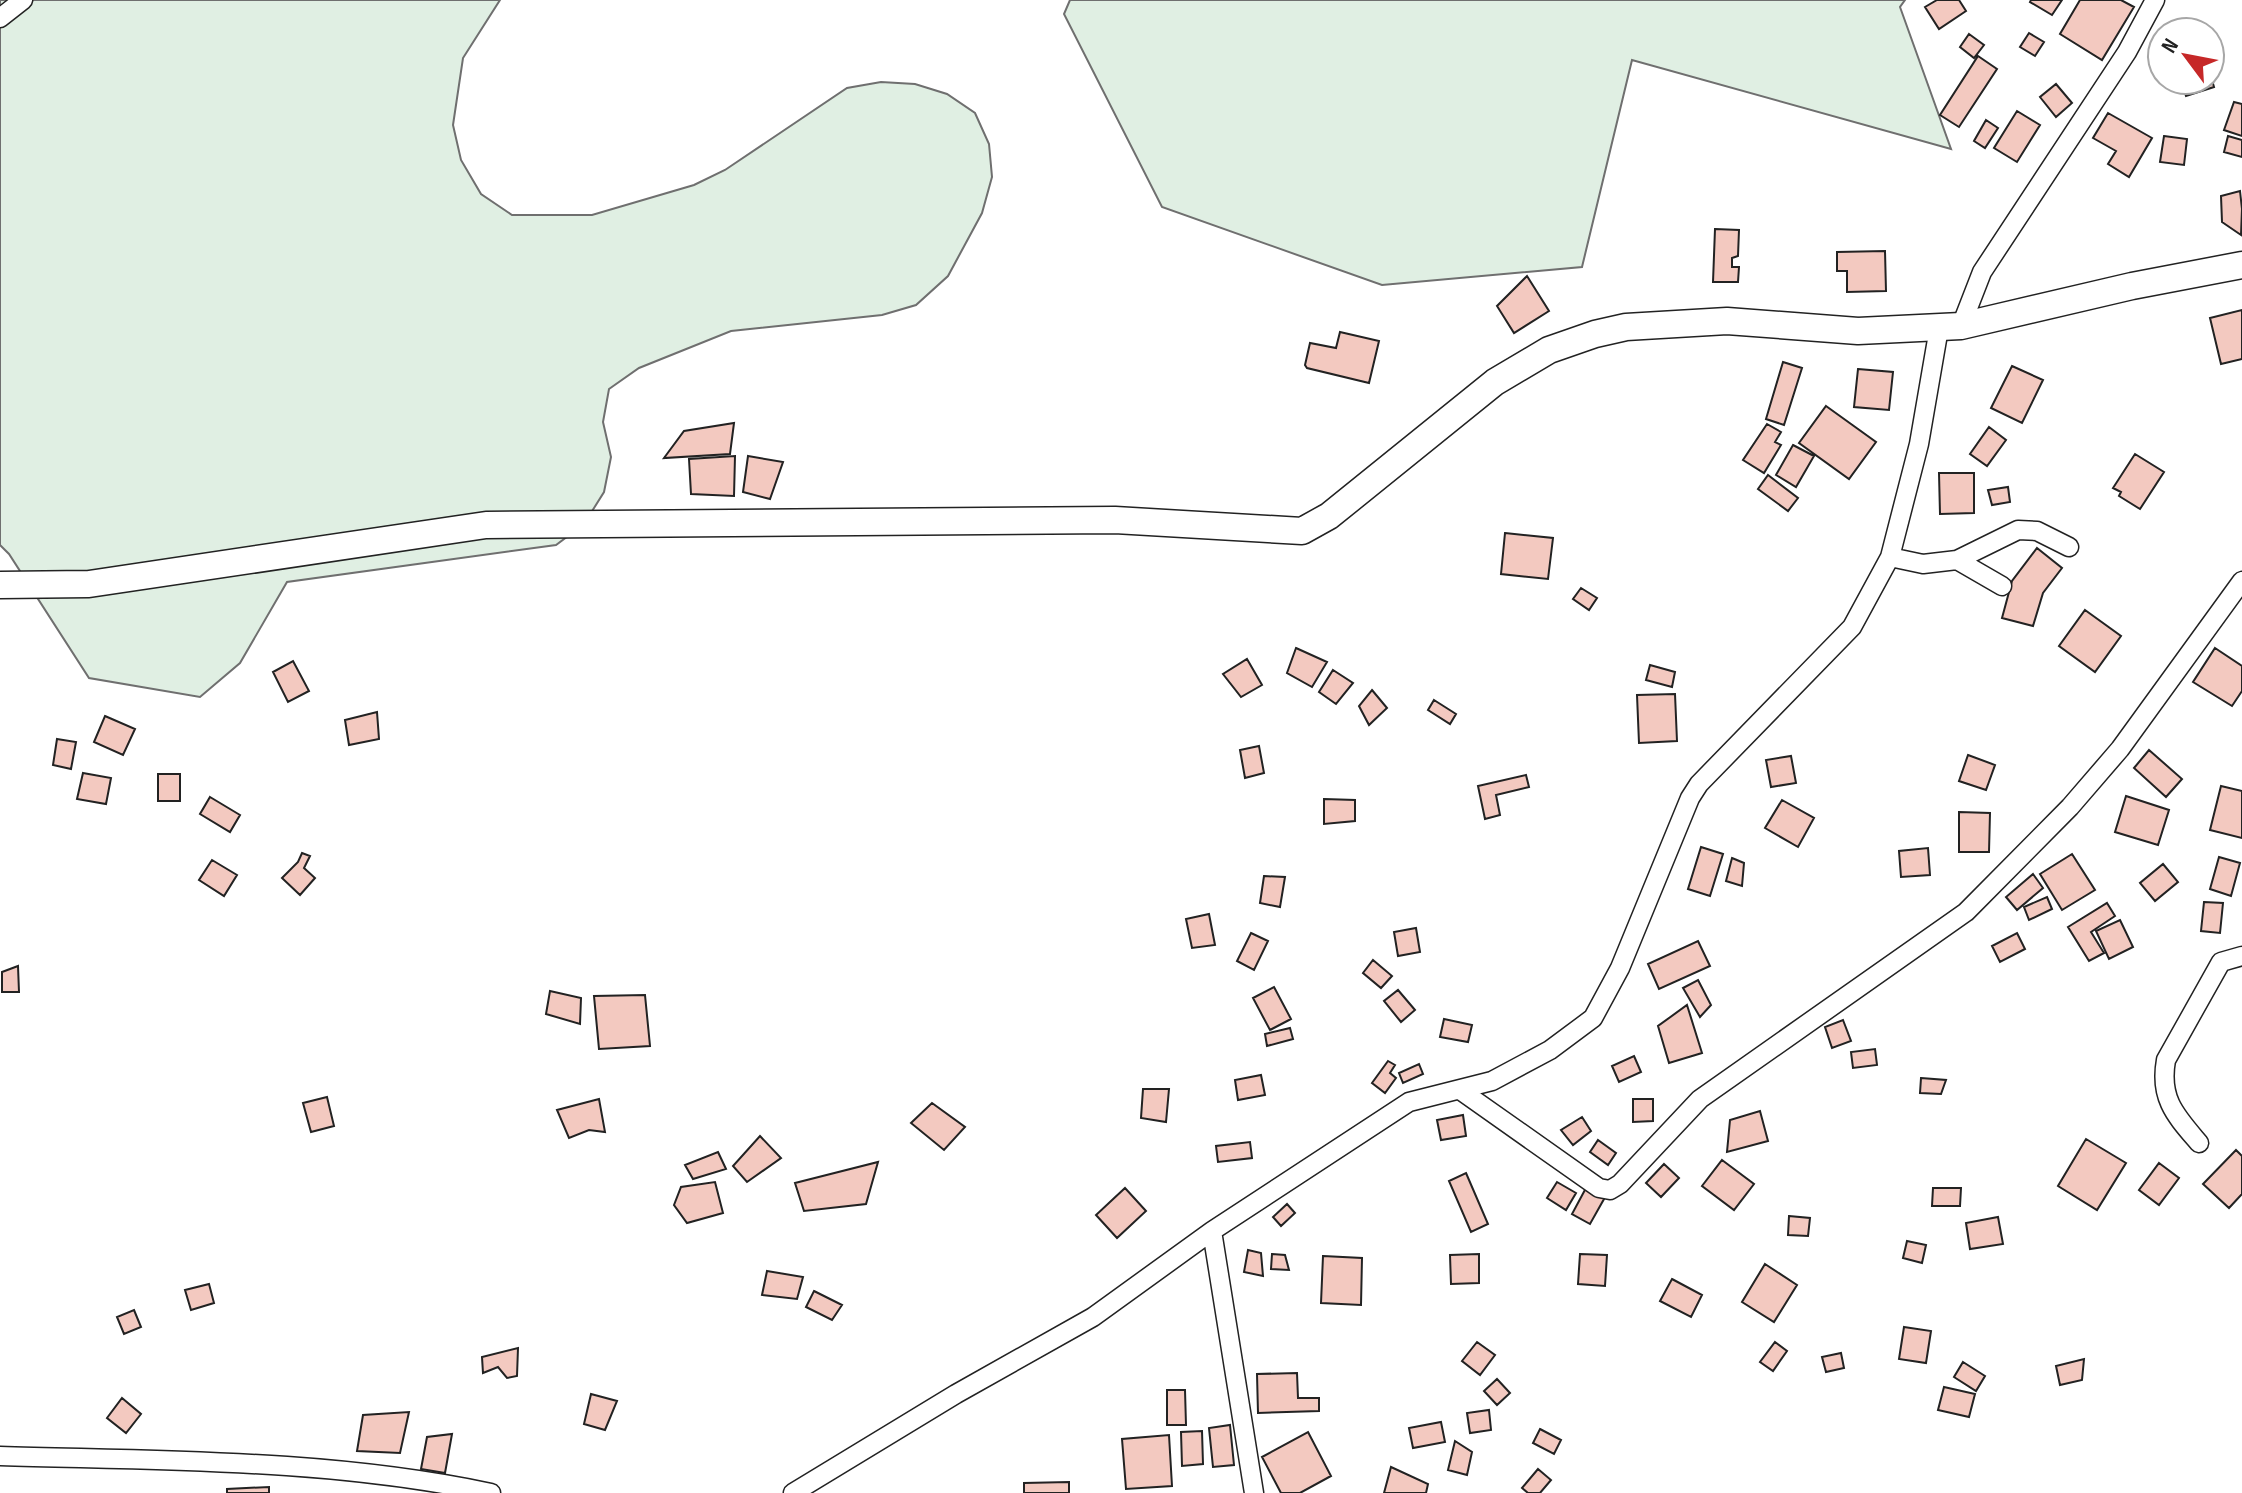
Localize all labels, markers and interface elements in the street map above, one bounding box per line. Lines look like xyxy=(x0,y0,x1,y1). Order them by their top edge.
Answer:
north arrow xyxy=(2146,16,2226,96)
text: N xyxy=(2156,34,2185,58)

